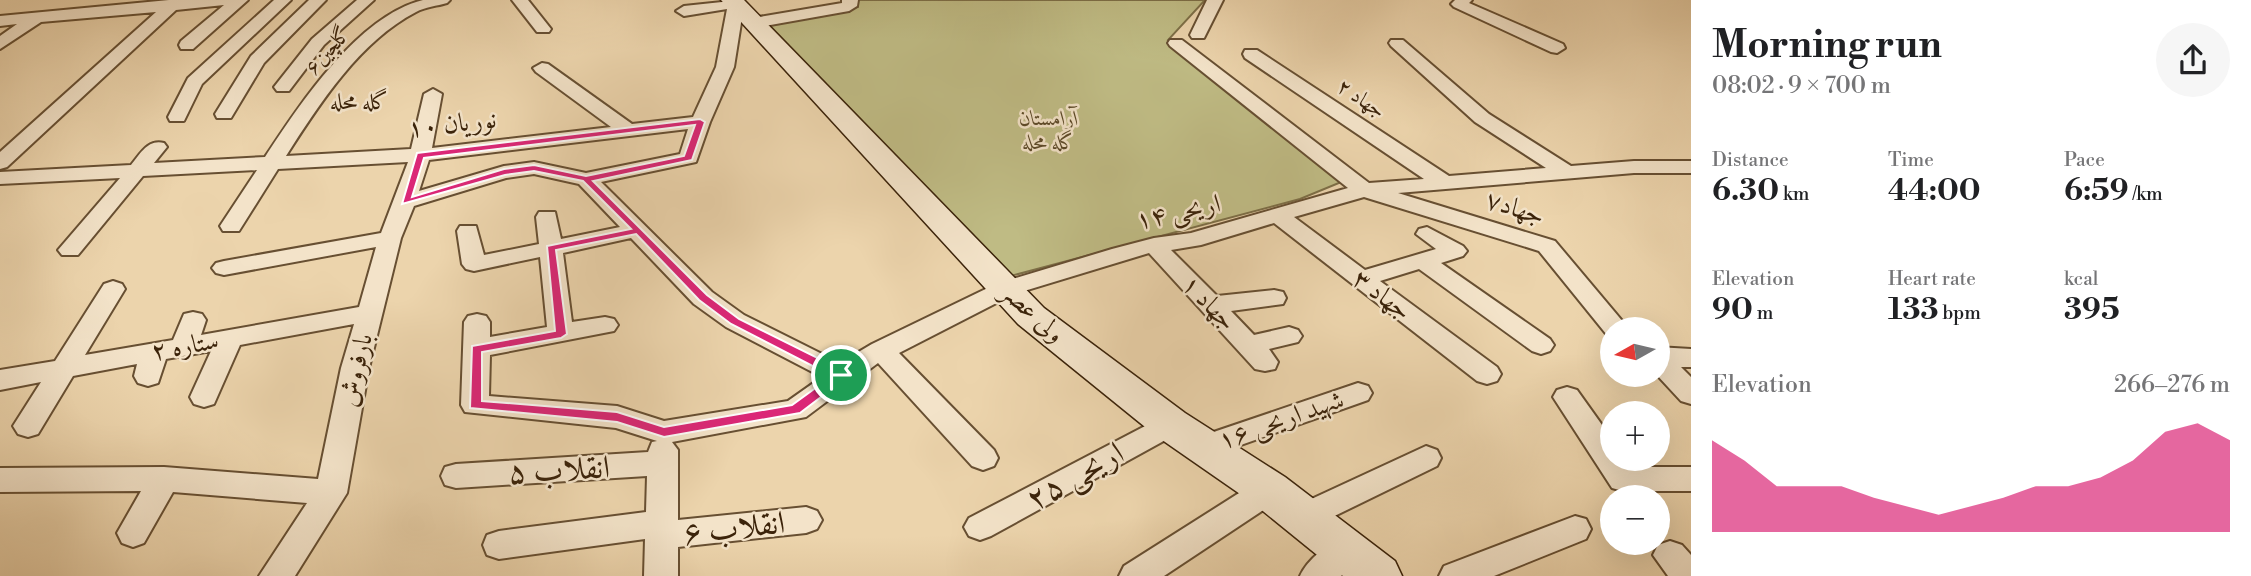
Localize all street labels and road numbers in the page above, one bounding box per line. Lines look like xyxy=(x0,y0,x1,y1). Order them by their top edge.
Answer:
street label: گلچین۶ xyxy=(299,21,356,80)
street label: جهاد ۲ xyxy=(1332,73,1390,125)
street label: نوریان ۱۰ xyxy=(406,103,498,145)
street label: جهاد۷ xyxy=(1482,184,1548,232)
street label: اریحی ۱۴ xyxy=(1133,187,1224,238)
street label: جهاد ۳ xyxy=(1346,263,1418,327)
street label: جهاد ۱ xyxy=(1175,268,1243,338)
street label: ولی عصر xyxy=(992,274,1071,350)
street label: ستاره ۲ xyxy=(149,324,221,368)
street label: بارفروش xyxy=(332,330,380,410)
street label: شهید اریحی ۱۶ xyxy=(1214,384,1348,457)
street label: اریحی ۲۵ xyxy=(1019,433,1131,520)
street label: انقلاب ۵ xyxy=(507,447,611,493)
street label: انقلاب ۶ xyxy=(681,503,787,553)

